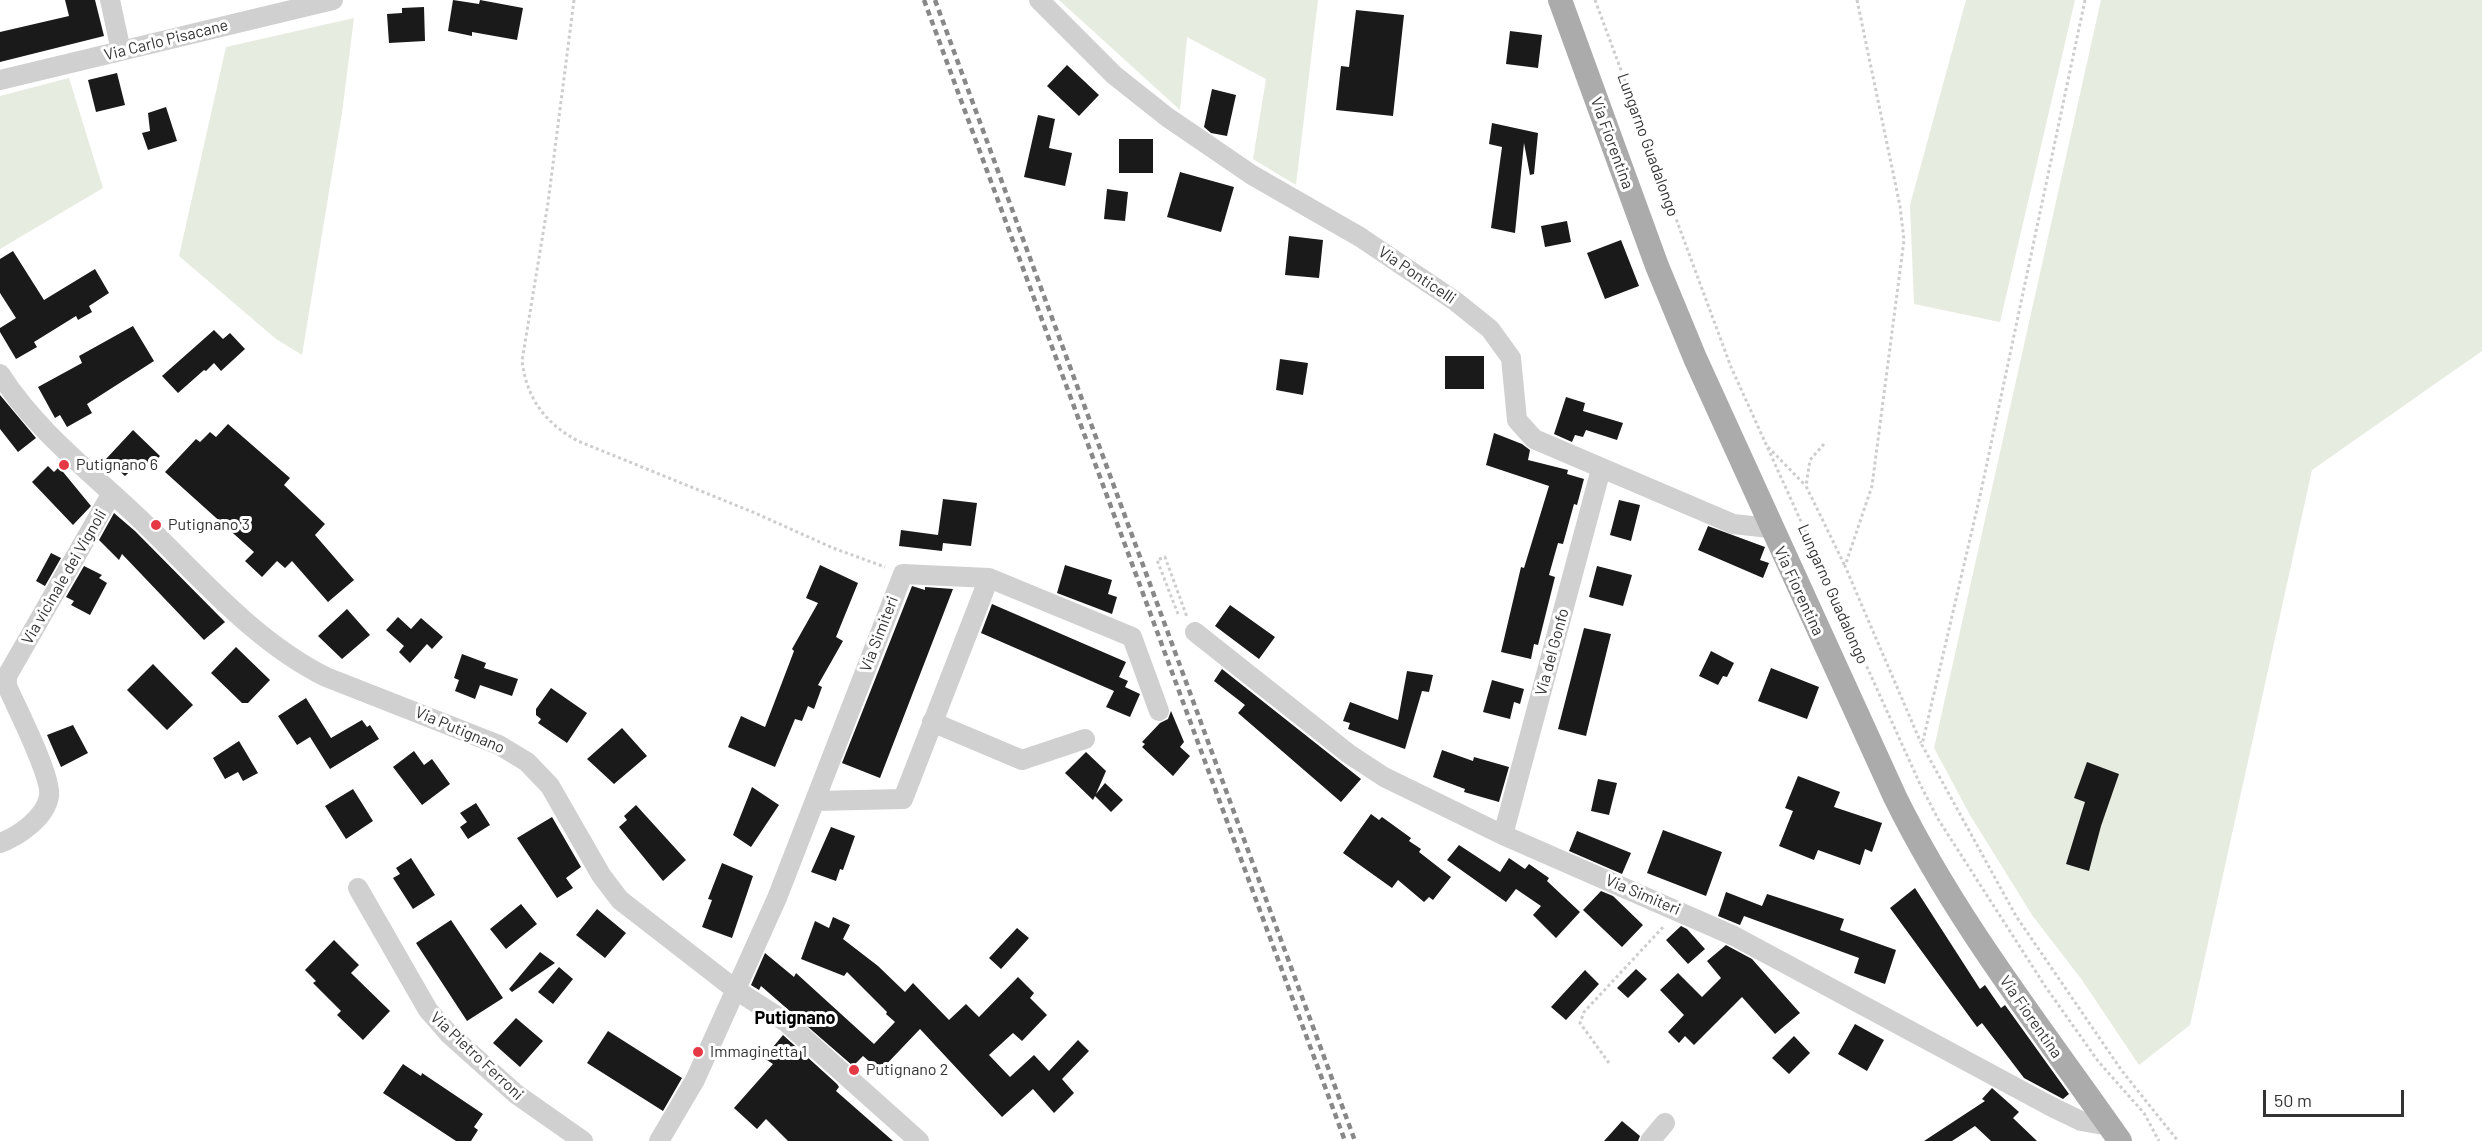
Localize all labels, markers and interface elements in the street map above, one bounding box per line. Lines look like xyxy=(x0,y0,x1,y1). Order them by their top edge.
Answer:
street label: Via Carlo Pisacane xyxy=(102,15,230,65)
street label: Lungarno Guadalongo xyxy=(1613,71,1683,219)
street label: Via Fiorentina xyxy=(1586,94,1638,192)
street label: Via Ponticelli xyxy=(1375,242,1459,308)
place label: Putignano 6 xyxy=(76,455,158,475)
marker: Putignano 6 xyxy=(57,458,71,472)
street label: Via vicinale dei Vignoli xyxy=(17,506,111,648)
place label: Putignano 3 xyxy=(168,515,250,535)
marker: Putignano 3 xyxy=(149,518,163,532)
street label: Lungarno Guadalongo xyxy=(1794,521,1872,667)
street label: Via Fiorentina xyxy=(1770,543,1828,639)
street label: Via Simiteri xyxy=(856,593,902,675)
street label: Via del Gonfo xyxy=(1531,606,1573,698)
street label: Via Putignano xyxy=(412,703,508,757)
street label: Via Simiteri xyxy=(1603,871,1683,919)
street label: Via Fiorentina xyxy=(1995,972,2067,1062)
district label: Putignano xyxy=(754,1007,836,1029)
street label: Via Pietro Ferroni xyxy=(426,1008,528,1104)
place label: Immaginetta 1 xyxy=(710,1042,807,1062)
marker: Immaginetta 1 xyxy=(691,1045,705,1059)
place label: Putignano 2 xyxy=(866,1060,948,1080)
marker: Putignano 2 xyxy=(847,1063,861,1077)
scale bar xyxy=(2266,1078,2407,1116)
text: 50 m xyxy=(2274,1089,2312,1111)

